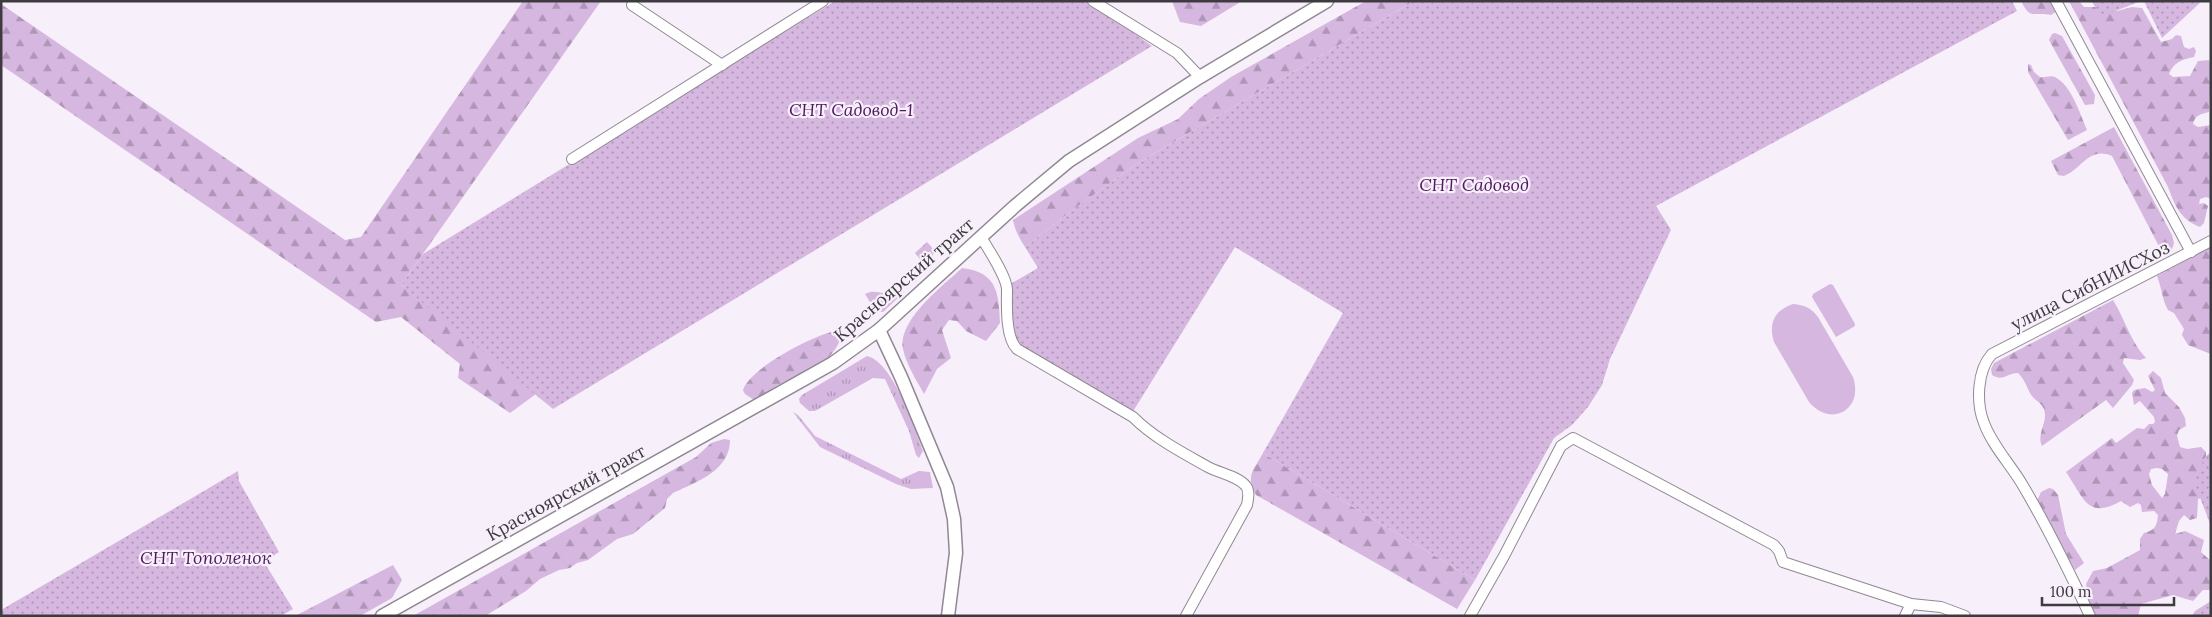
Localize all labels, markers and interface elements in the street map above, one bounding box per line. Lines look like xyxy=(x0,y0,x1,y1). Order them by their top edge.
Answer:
park label: СНТ Садовод-1 xyxy=(789,98,913,121)
park label: СНТ Садовод xyxy=(1419,173,1529,196)
street label: Красноярский тракт xyxy=(829,212,979,347)
street label: улица СибНИИСХоз xyxy=(2007,236,2173,336)
street label: Красноярский тракт xyxy=(482,439,649,546)
park label: СНТ Тополенок xyxy=(140,546,272,569)
scale bar xyxy=(2042,574,2174,606)
text: 100 m xyxy=(2050,582,2091,601)

